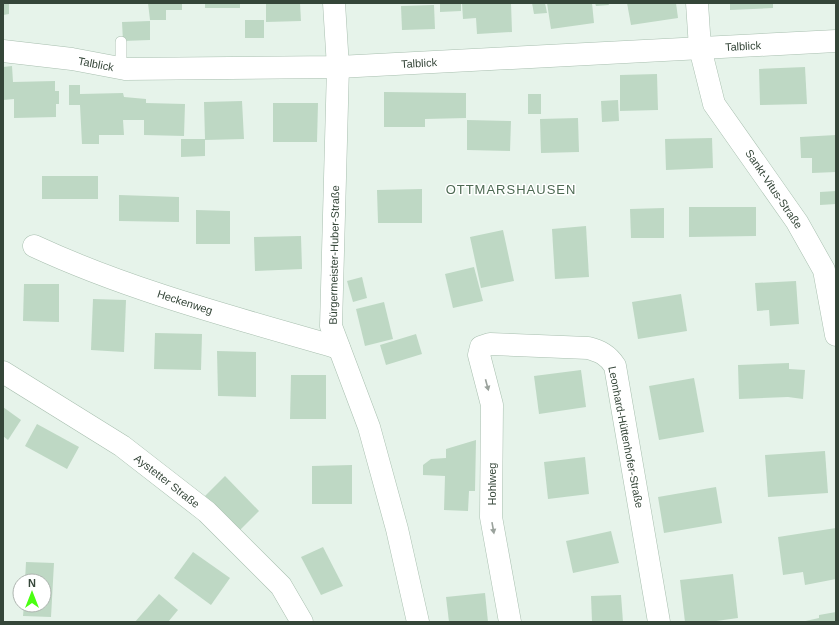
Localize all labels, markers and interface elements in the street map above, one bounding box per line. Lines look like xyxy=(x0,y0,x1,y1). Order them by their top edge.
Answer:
street label: Talblick xyxy=(725,39,762,53)
street label: Talblick xyxy=(77,55,115,73)
street label: Talblick xyxy=(401,56,438,70)
street label: Sankt-Vitus-Straße xyxy=(743,147,805,231)
district label: OTTMARSHAUSEN xyxy=(446,182,576,197)
street label: Bürgermeister-Huber-Straße xyxy=(327,185,341,325)
street label: Heckenweg xyxy=(156,287,214,317)
street label: Leonhard-Hüttenhofer-Straße xyxy=(606,365,646,509)
one-way arrow xyxy=(484,379,490,391)
street label: Aystetter Straße xyxy=(132,452,202,510)
street label: Hohlweg xyxy=(486,463,498,505)
one-way arrow xyxy=(491,522,497,534)
north arrow xyxy=(12,573,52,613)
text: N xyxy=(28,577,36,589)

